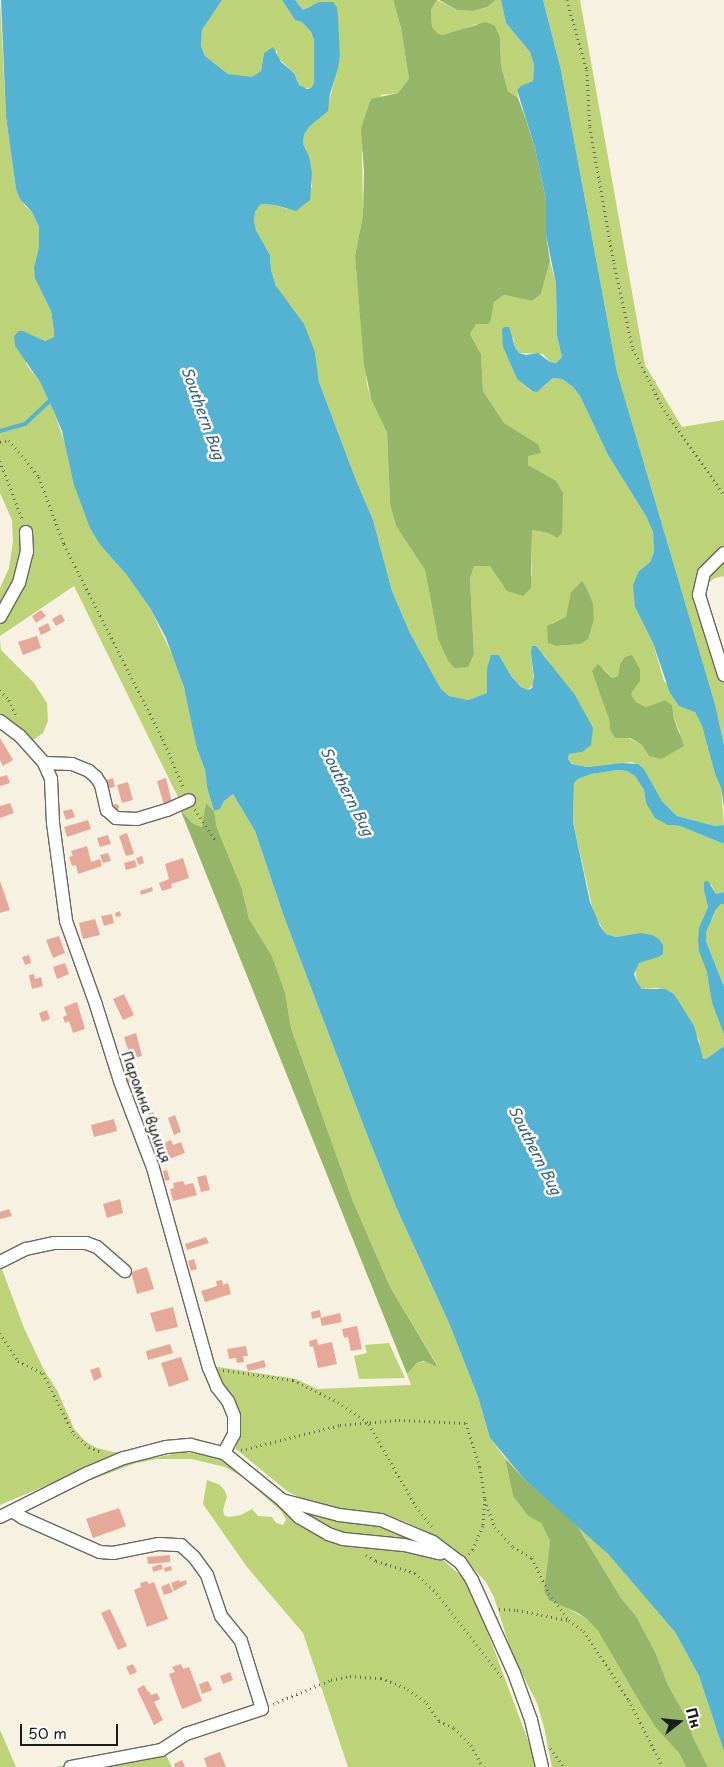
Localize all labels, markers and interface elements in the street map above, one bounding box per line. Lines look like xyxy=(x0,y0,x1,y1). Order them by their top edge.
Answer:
water label: Southern Bug xyxy=(179,364,229,462)
water label: Southern Bug xyxy=(318,743,378,839)
street label: Паромна вулиця xyxy=(118,1048,174,1166)
water label: Southern Bug xyxy=(506,1102,566,1198)
north arrow xyxy=(654,1697,704,1747)
text: Пн xyxy=(681,1705,707,1730)
scale bar xyxy=(22,1714,120,1746)
text: 50 m xyxy=(28,1721,67,1744)

